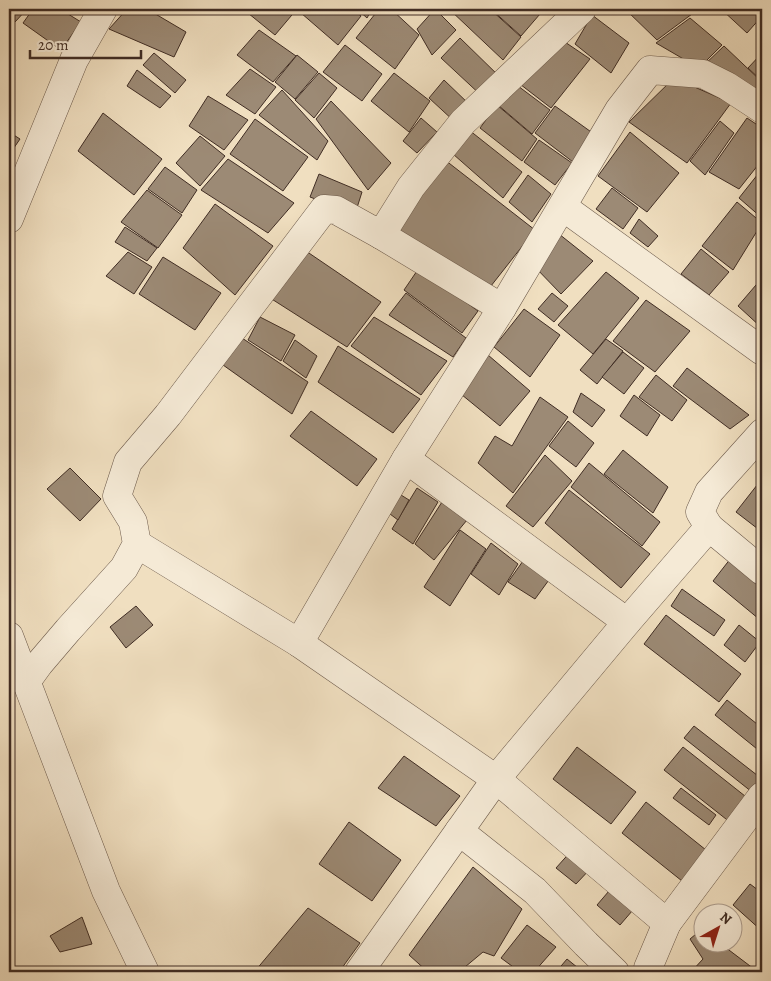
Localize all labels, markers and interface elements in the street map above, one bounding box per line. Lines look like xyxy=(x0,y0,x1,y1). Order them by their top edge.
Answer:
scale bar xyxy=(30,28,141,60)
text: 20 m xyxy=(38,35,69,55)
north arrow xyxy=(694,904,744,954)
text: N xyxy=(716,908,736,929)

